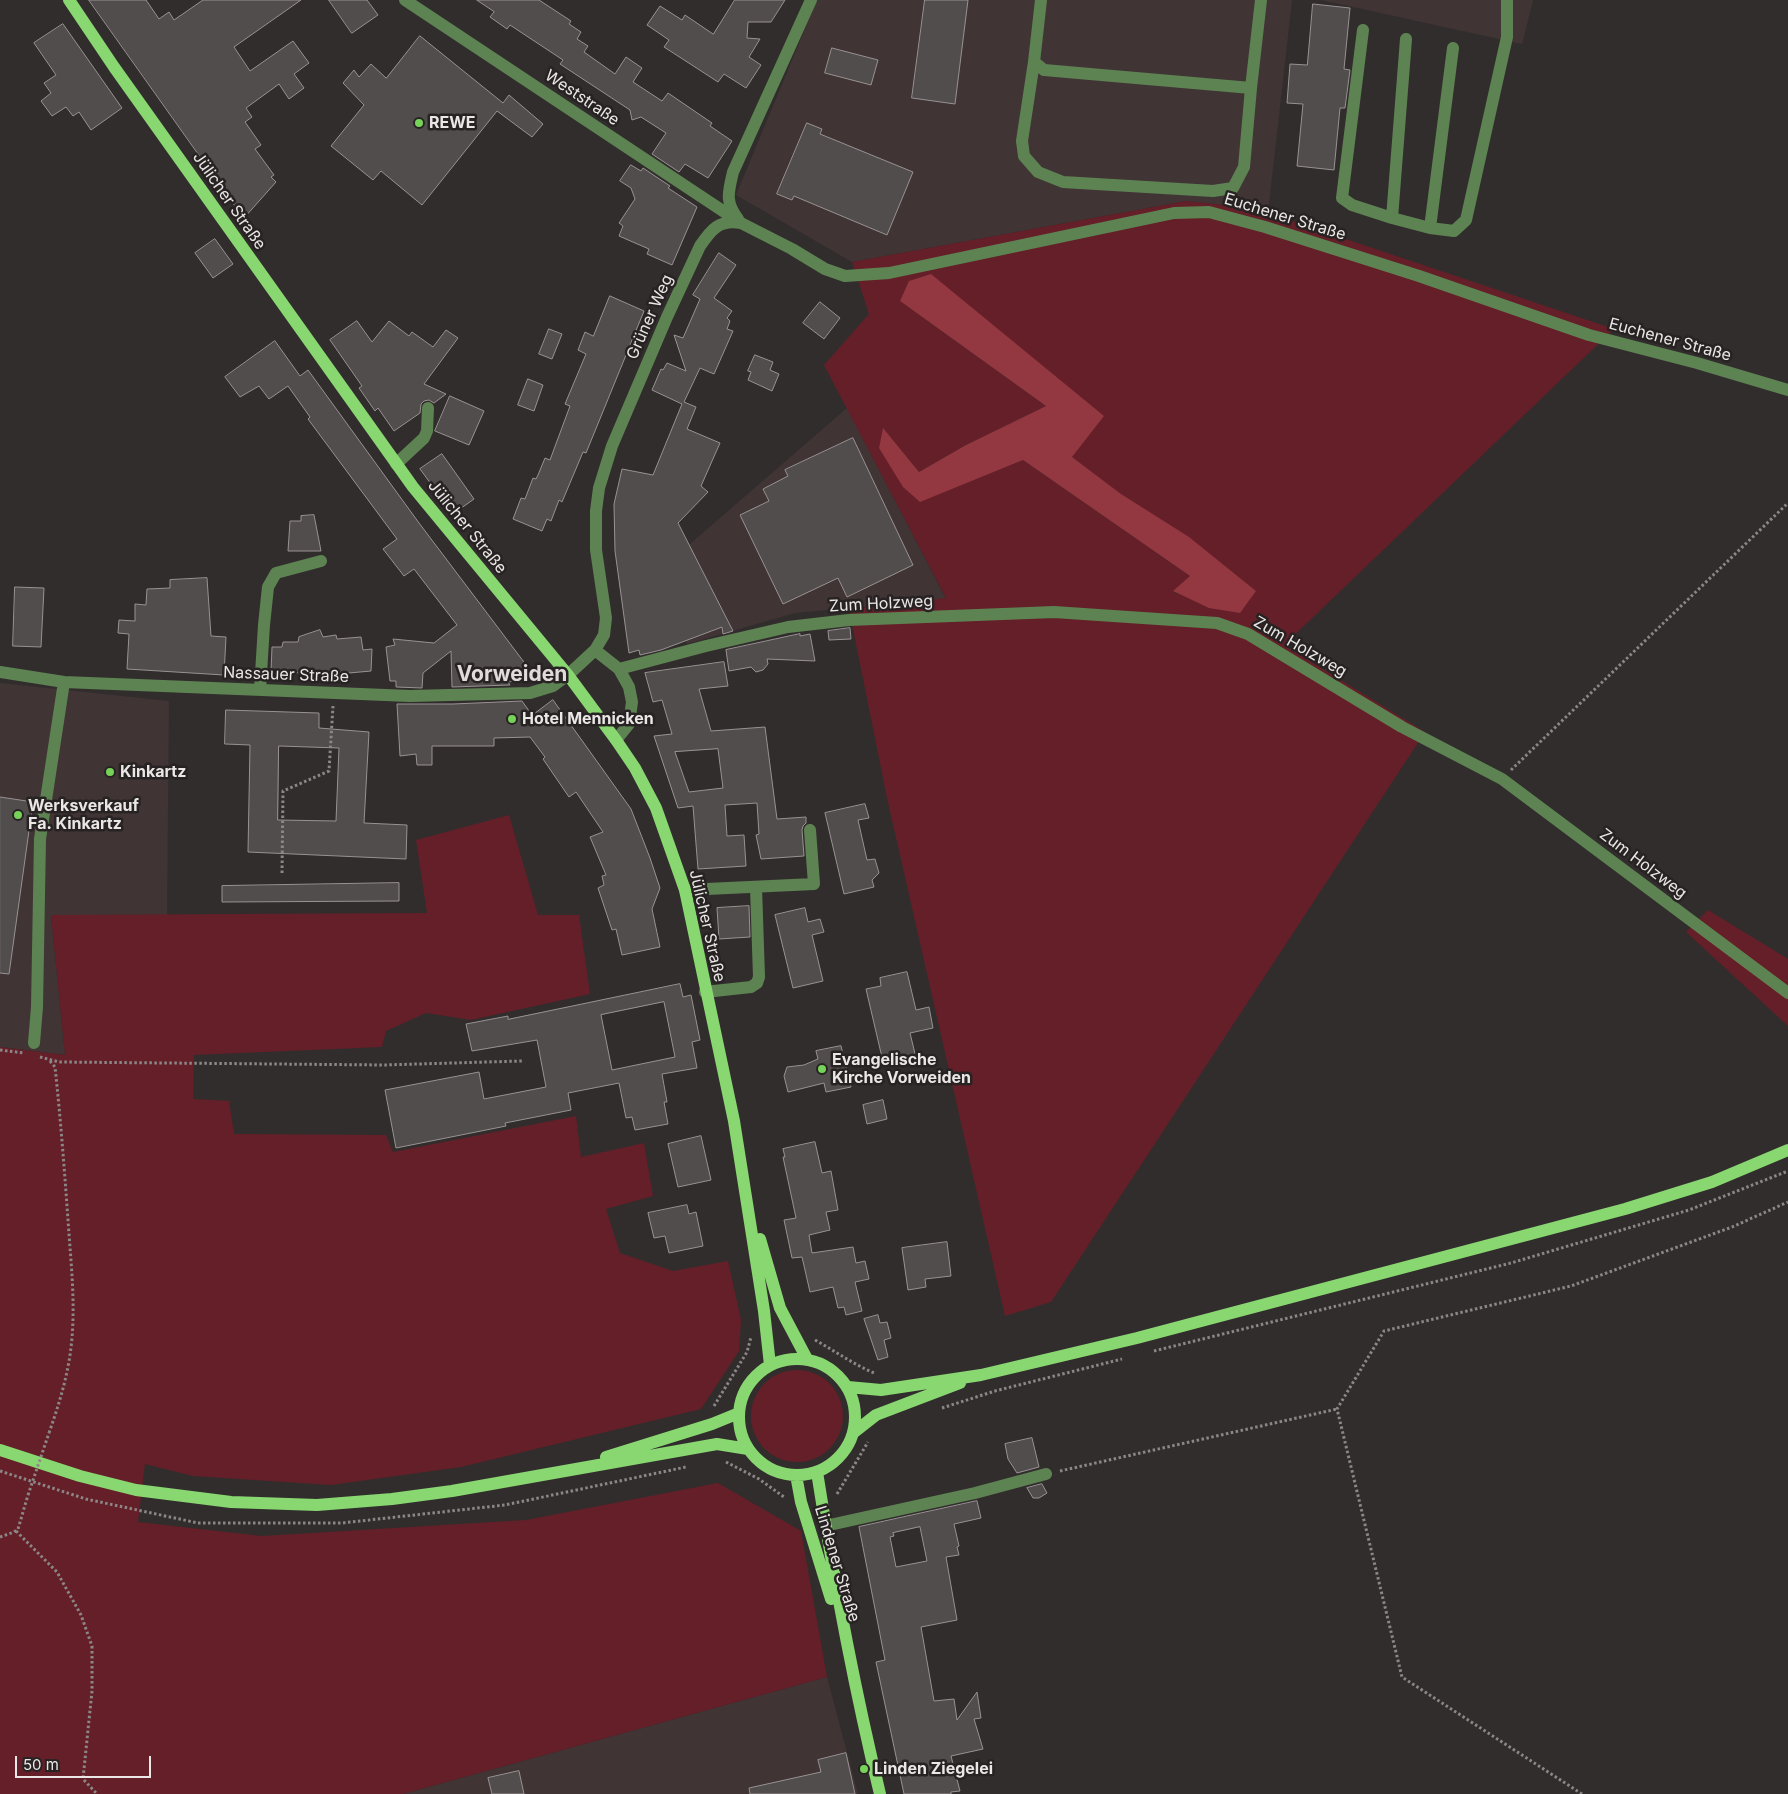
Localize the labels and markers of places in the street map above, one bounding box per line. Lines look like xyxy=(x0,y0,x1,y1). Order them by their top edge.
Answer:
place label: REWE xyxy=(429,113,476,133)
marker: REWE xyxy=(413,117,425,129)
place label: Hotel Mennicken xyxy=(522,709,654,729)
marker: Hotel Mennicken xyxy=(506,713,518,725)
place label: Kinkartz xyxy=(120,762,186,782)
marker: Kinkartz xyxy=(104,766,116,778)
place label: Werksverkauf Fa. Kinkartz xyxy=(28,796,139,834)
marker: Werksverkauf Fa. Kinkartz xyxy=(12,809,24,821)
place label: Evangelische Kirche Vorweiden xyxy=(832,1050,971,1088)
marker: Evangelische Kirche Vorweiden xyxy=(816,1063,828,1075)
place label: Linden Ziegelei xyxy=(874,1759,993,1779)
marker: Linden Ziegelei xyxy=(858,1763,870,1775)

